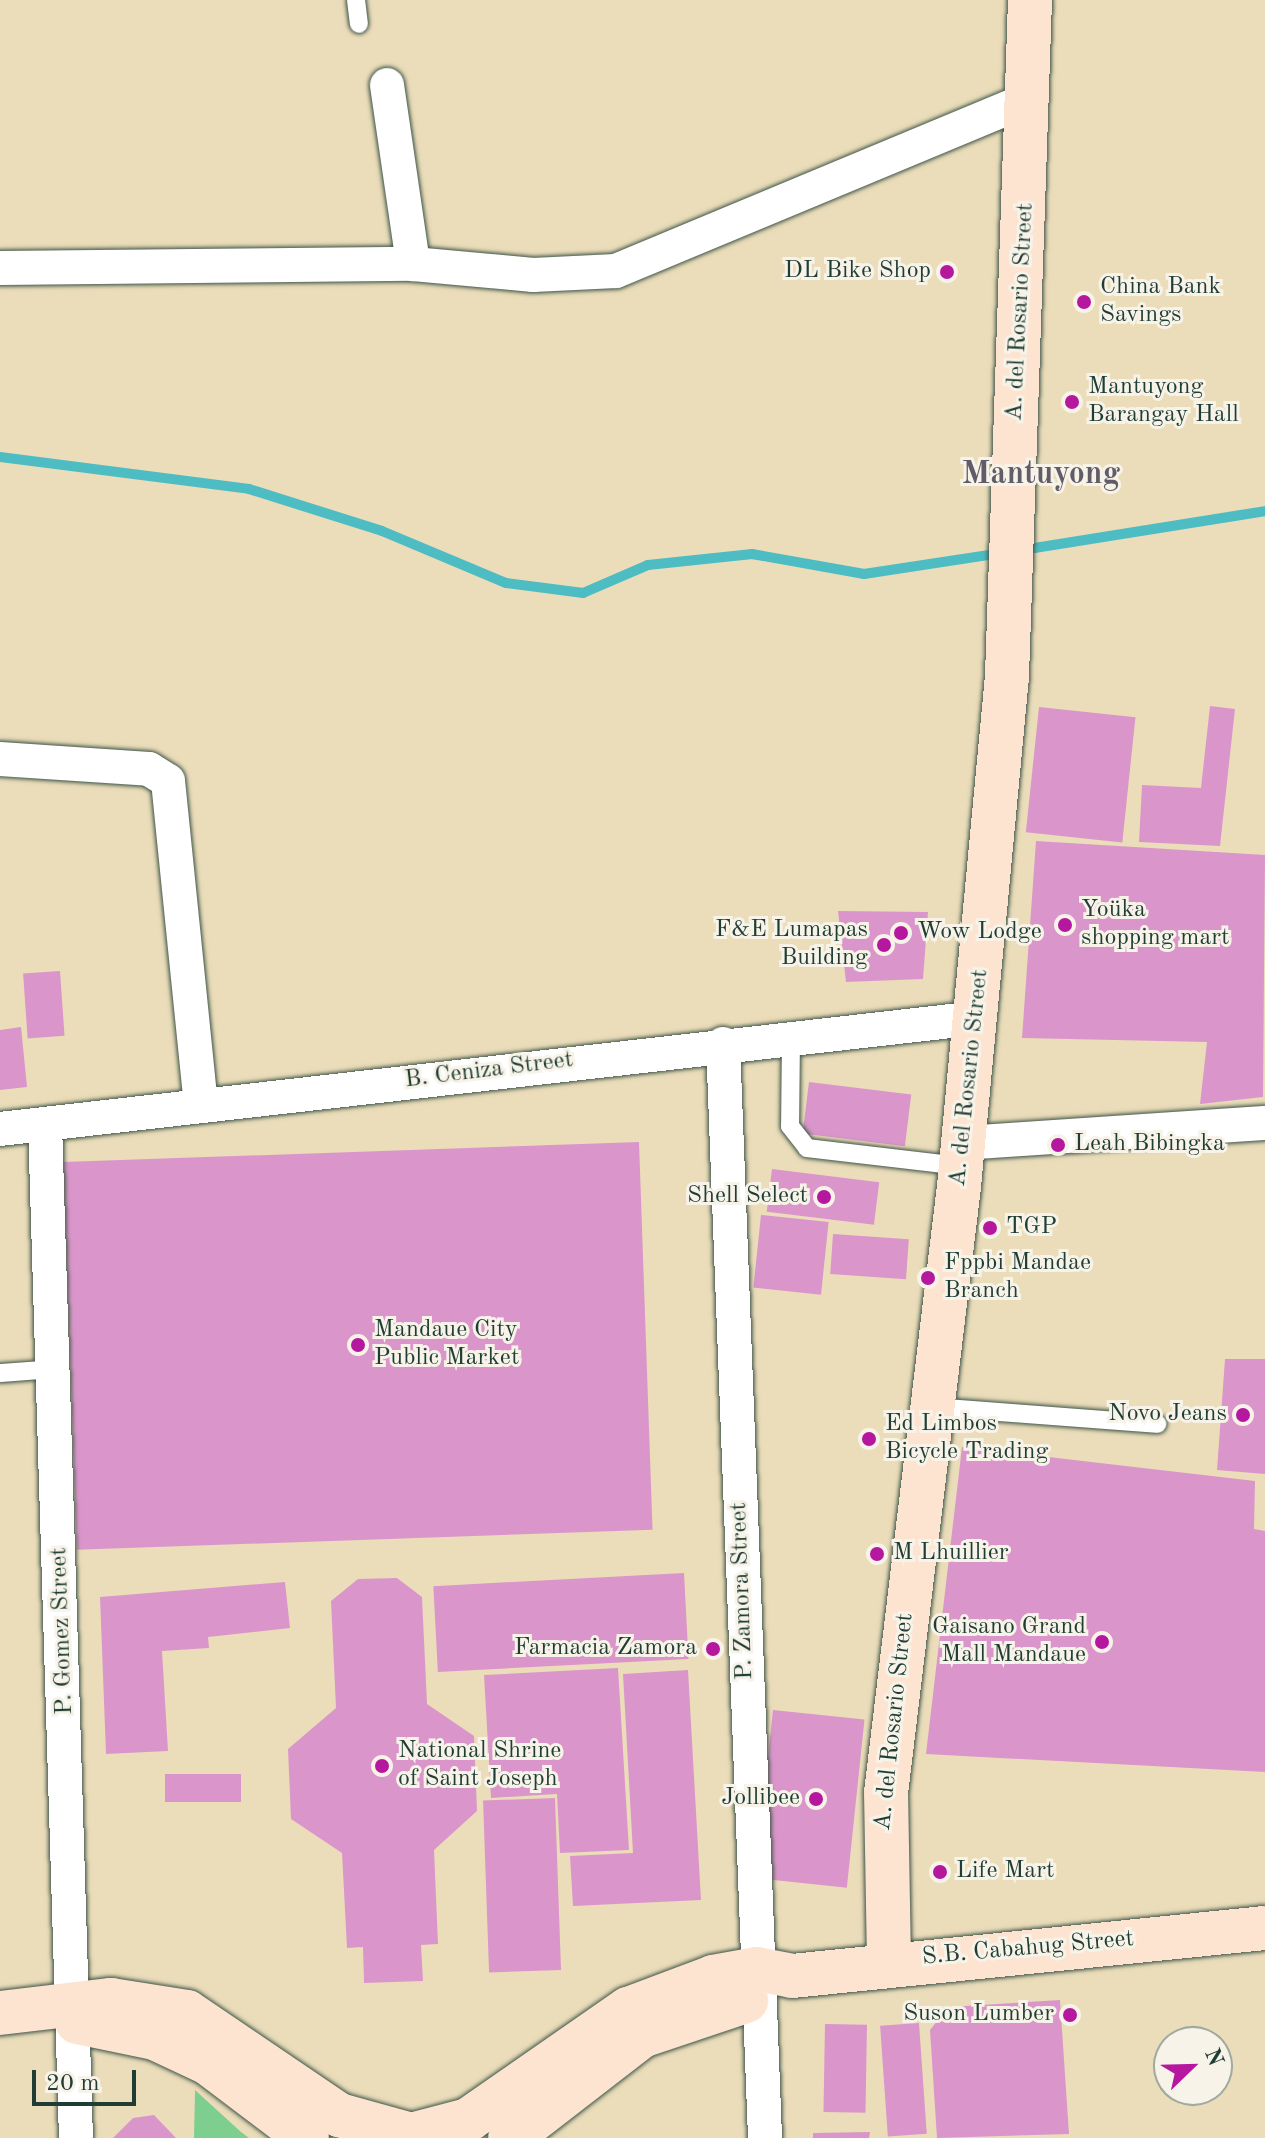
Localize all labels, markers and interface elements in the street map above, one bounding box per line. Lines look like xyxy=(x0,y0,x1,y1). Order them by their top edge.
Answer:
street label: A. del Rosario Street xyxy=(1001,202,1041,422)
place label: DL Bike Shop xyxy=(784,258,931,286)
marker: DL Bike Shop xyxy=(938,263,956,281)
place label: China Bank Savings xyxy=(1100,274,1221,330)
marker: China Bank Savings xyxy=(1075,293,1093,311)
place label: Mantuyong Barangay Hall xyxy=(1088,374,1239,430)
marker: Mantuyong Barangay Hall xyxy=(1063,393,1081,411)
district label: Mantuyong xyxy=(962,456,1120,494)
place label: Yoüka shopping mart xyxy=(1081,897,1230,953)
marker: Yoüka shopping mart xyxy=(1056,916,1074,934)
place label: F&E Lumapas Building xyxy=(715,917,868,973)
place label: Wow Lodge xyxy=(917,919,1042,947)
marker: Wow Lodge xyxy=(892,924,910,942)
marker: F&E Lumapas Building xyxy=(875,936,893,954)
street label: A. del Rosario Street xyxy=(944,968,996,1188)
street label: B. Ceniza Street xyxy=(403,1046,575,1096)
place label: Leah Bibingka xyxy=(1074,1131,1225,1159)
marker: Leah Bibingka xyxy=(1049,1136,1067,1154)
place label: Shell Select xyxy=(687,1183,808,1211)
marker: Shell Select xyxy=(815,1188,833,1206)
place label: TGP xyxy=(1006,1214,1057,1242)
marker: TGP xyxy=(981,1219,999,1237)
place label: Fppbi Mandae Branch xyxy=(944,1250,1091,1306)
marker: Fppbi Mandae Branch xyxy=(919,1269,937,1287)
place label: Mandaue City Public Market xyxy=(374,1317,519,1373)
marker: Mandaue City Public Market xyxy=(349,1336,367,1354)
place label: Novo Jeans xyxy=(1108,1401,1227,1429)
marker: Novo Jeans xyxy=(1234,1406,1252,1424)
place label: Ed Limbos Bicycle Trading xyxy=(885,1411,1049,1467)
marker: Ed Limbos Bicycle Trading xyxy=(860,1430,878,1448)
street label: P. Zamora Street xyxy=(726,1502,760,1680)
place label: M Lhuillier xyxy=(893,1540,1009,1568)
marker: M Lhuillier xyxy=(868,1545,886,1563)
street label: P. Gomez Street xyxy=(46,1547,80,1715)
street label: A. del Rosario Street xyxy=(869,1612,921,1832)
place label: Gaisano Grand Mall Mandaue xyxy=(932,1614,1086,1670)
marker: Gaisano Grand Mall Mandaue xyxy=(1093,1633,1111,1651)
place label: Farmacia Zamora xyxy=(514,1635,697,1663)
marker: Farmacia Zamora xyxy=(704,1640,722,1658)
place label: National Shrine of Saint Joseph xyxy=(398,1738,561,1794)
marker: National Shrine of Saint Joseph xyxy=(373,1757,391,1775)
place label: Jollibee xyxy=(721,1785,800,1813)
marker: Jollibee xyxy=(807,1790,825,1808)
place label: Life Mart xyxy=(956,1858,1054,1886)
marker: Life Mart xyxy=(931,1863,949,1881)
street label: S.B. Cabahug Street xyxy=(921,1925,1135,1973)
place label: Suson Lumber xyxy=(903,2001,1054,2029)
marker: Suson Lumber xyxy=(1061,2006,1079,2024)
north arrow xyxy=(1153,2026,1233,2106)
text: N xyxy=(1200,2045,1227,2069)
scale bar xyxy=(36,2054,140,2104)
text: 20 m xyxy=(46,2072,100,2096)

